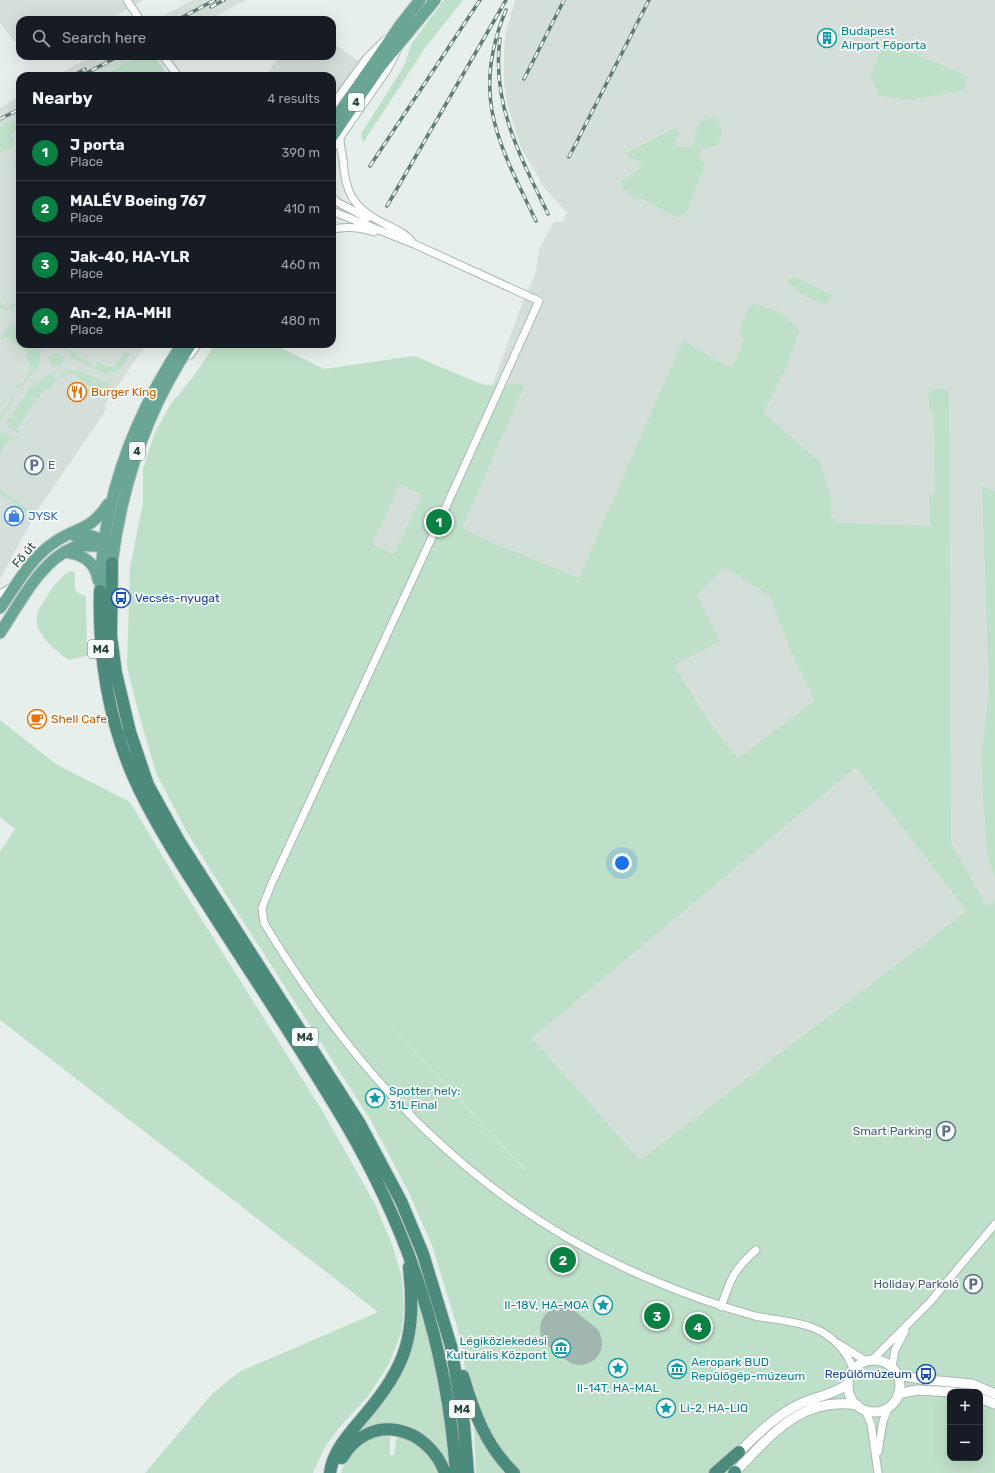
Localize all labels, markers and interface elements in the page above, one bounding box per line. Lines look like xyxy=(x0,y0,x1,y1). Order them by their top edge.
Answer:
search box xyxy=(16,16,336,60)
place label: Budapest Airport Főporta xyxy=(841,24,926,52)
icon: search xyxy=(30,27,52,49)
building icon: Budapest Airport Főporta xyxy=(816,27,838,49)
text: Search here xyxy=(62,29,146,47)
text: Nearby xyxy=(32,88,93,108)
text: 4 results xyxy=(267,91,320,106)
road number: 4 xyxy=(348,93,364,111)
text: J porta xyxy=(70,136,125,154)
text: 1 xyxy=(42,145,48,160)
text: 390 m xyxy=(281,145,320,160)
text: Place xyxy=(70,154,103,169)
text: MALÉV Boeing 767 xyxy=(70,192,206,210)
text: 2 xyxy=(41,201,49,216)
text: 410 m xyxy=(284,201,320,216)
text: Place xyxy=(70,210,103,225)
text: Jak-40, HA-YLR xyxy=(70,248,190,266)
text: 3 xyxy=(41,257,49,272)
text: 460 m xyxy=(281,257,320,272)
text: Place xyxy=(70,266,103,281)
text: An-2, HA-MHI xyxy=(70,304,171,322)
text: 4 xyxy=(41,313,49,328)
text: 480 m xyxy=(281,313,320,328)
text: Place xyxy=(70,322,103,337)
restaurant icon: Burger King xyxy=(66,381,88,403)
place label: Burger King xyxy=(91,385,156,399)
road number: 4 xyxy=(129,442,145,460)
parking icon: E xyxy=(23,454,45,476)
place label: E xyxy=(48,458,55,472)
shop icon: JYSK xyxy=(3,505,25,527)
pin: 1 xyxy=(426,507,452,537)
place label: JYSK xyxy=(28,509,59,523)
street label: Fő út xyxy=(9,539,39,570)
bus stop icon: Vecsés-nyugat xyxy=(110,587,132,609)
place label: Vecsés-nyugat xyxy=(135,591,220,605)
road number: M4 xyxy=(88,640,114,658)
cafe icon: Shell Cafe xyxy=(26,708,48,730)
place label: Shell Cafe xyxy=(51,712,107,726)
your location xyxy=(612,853,632,873)
road number: M4 xyxy=(292,1028,318,1046)
place label: Spotter hely: 31L Final xyxy=(389,1084,460,1112)
place icon: Spotter hely: 31L Final xyxy=(364,1087,386,1109)
parking icon: Smart Parking xyxy=(935,1120,957,1142)
place label: Smart Parking xyxy=(853,1124,932,1138)
pin: 2 xyxy=(550,1245,576,1275)
parking icon: Holiday Parkoló xyxy=(962,1273,984,1295)
place label: Holiday Parkoló xyxy=(873,1277,959,1291)
place icon: Il-18V, HA-MOA xyxy=(592,1294,614,1316)
place label: Il-18V, HA-MOA xyxy=(504,1298,589,1312)
pin: 3 xyxy=(644,1301,670,1331)
pin: 4 xyxy=(685,1312,711,1342)
place label: Légiközlekedési Kulturális Központ xyxy=(446,1334,547,1362)
museum icon: Légiközlekedési Kulturális Központ xyxy=(550,1337,572,1359)
place label: Aeropark BUD Repülőgép-múzeum xyxy=(691,1355,805,1383)
place icon: Il-14T, HA-MAL xyxy=(607,1357,629,1379)
museum icon: Aeropark BUD Repülőgép-múzeum xyxy=(666,1358,688,1380)
bus stop icon: Repülőmúzeum xyxy=(915,1363,937,1385)
place label: Repülőmúzeum xyxy=(825,1367,912,1381)
place label: Il-14T, HA-MAL xyxy=(577,1381,659,1395)
map controls xyxy=(947,1389,983,1461)
button: + xyxy=(947,1389,983,1425)
place icon: Li-2, HA-LIQ xyxy=(655,1397,677,1419)
road number: M4 xyxy=(449,1400,475,1418)
place label: Li-2, HA-LIQ xyxy=(680,1401,748,1415)
button: − xyxy=(947,1425,983,1461)

